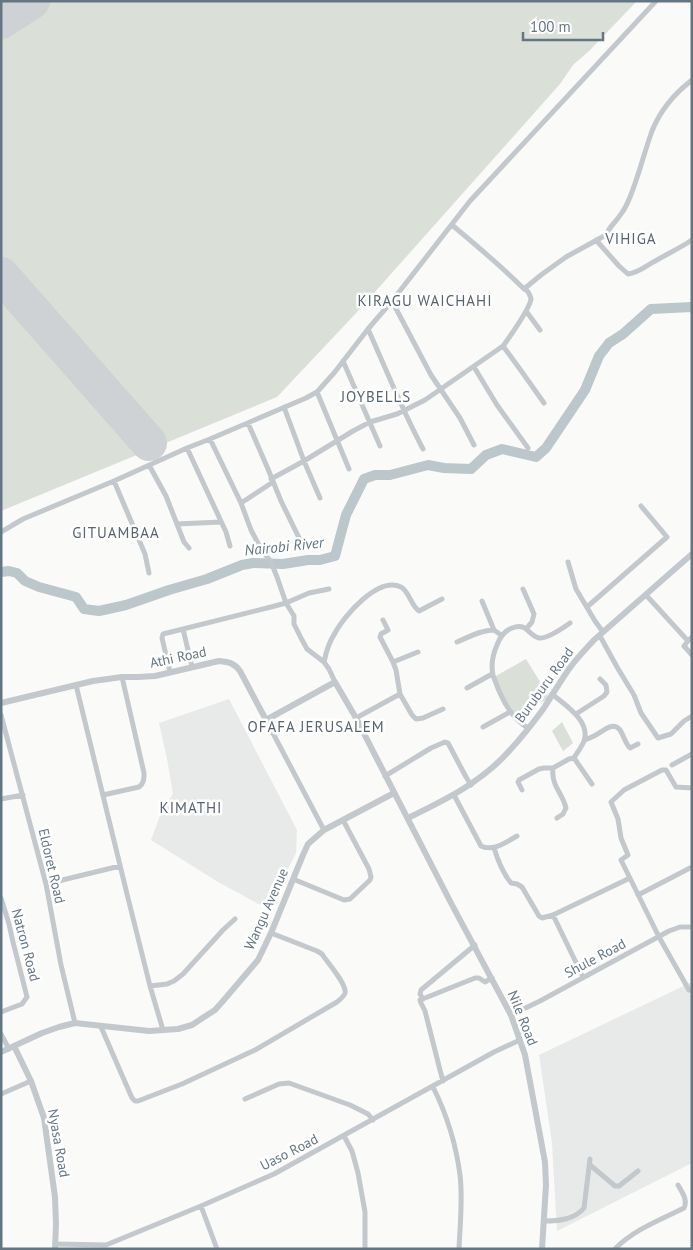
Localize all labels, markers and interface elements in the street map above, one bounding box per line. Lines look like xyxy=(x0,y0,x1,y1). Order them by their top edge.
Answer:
scale bar xyxy=(523,10,603,42)
text: 100 m xyxy=(530,17,571,36)
district label: VIHIGA xyxy=(604,229,657,248)
district label: KIRAGU WAICHAHI xyxy=(357,291,493,310)
district label: JOYBELLS xyxy=(340,387,411,406)
district label: GITUAMBAA xyxy=(72,523,160,542)
water label: Nairobi River xyxy=(244,532,326,560)
street label: Athi Road xyxy=(148,642,208,672)
street label: Buruburu Road xyxy=(511,644,577,726)
district label: OFAFA JERUSALEM xyxy=(247,717,385,736)
district label: KIMATHI xyxy=(160,798,222,817)
street label: Eldoret Road xyxy=(35,827,69,905)
street label: Wangu Avenue xyxy=(240,865,292,953)
street label: Natron Road xyxy=(8,907,44,983)
street label: Shule Road xyxy=(561,934,629,982)
street label: Nile Road xyxy=(504,988,542,1048)
street label: Nyasa Road xyxy=(44,1107,74,1179)
street label: Uaso Road xyxy=(257,1130,321,1174)

